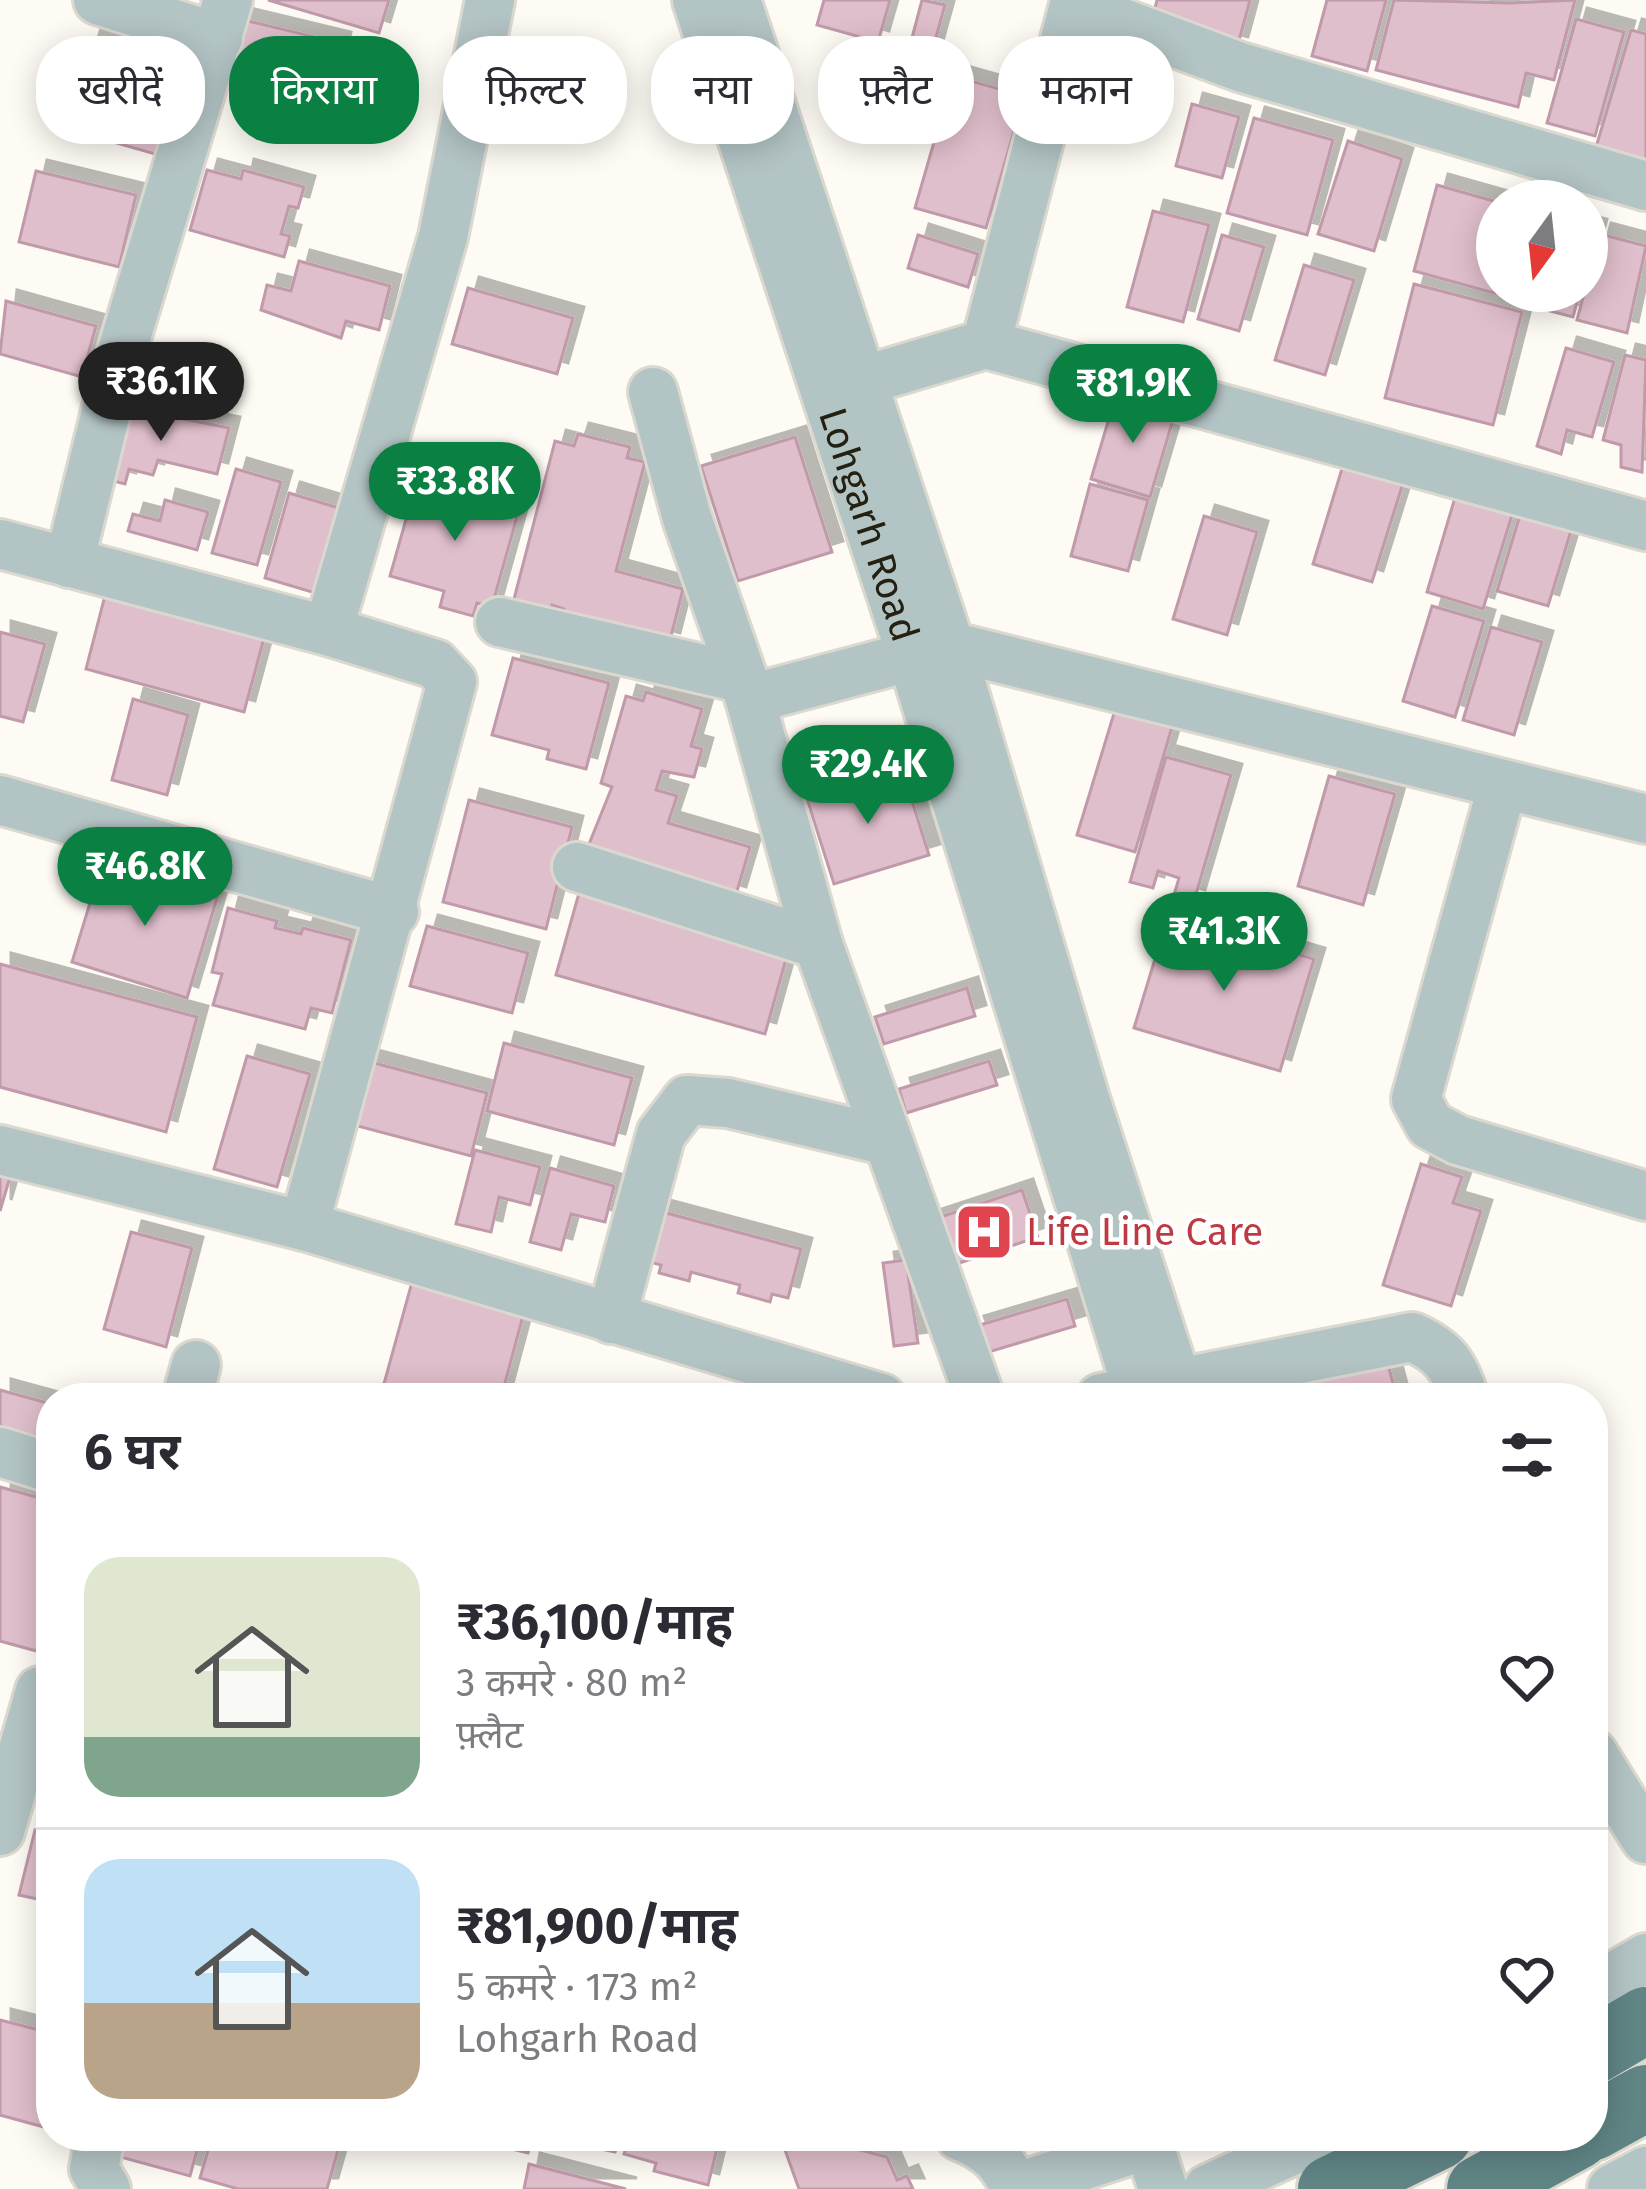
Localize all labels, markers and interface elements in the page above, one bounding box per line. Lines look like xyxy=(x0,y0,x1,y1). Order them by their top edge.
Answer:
chip: खरीदें xyxy=(36,36,205,144)
chip: किराया xyxy=(229,36,419,144)
chip: फ़िल्टर xyxy=(443,36,627,144)
chip: नया xyxy=(651,36,794,144)
chip: फ़्लैट xyxy=(818,36,974,144)
chip: मकान xyxy=(998,36,1174,144)
north arrow xyxy=(1476,180,1608,312)
map controls xyxy=(1476,180,1608,312)
pin: ₹36.1K xyxy=(63,342,259,444)
pin: ₹81.9K xyxy=(1035,344,1231,446)
text: ₹36.1K xyxy=(105,358,217,404)
text: ₹81.9K xyxy=(1075,360,1191,406)
street label: Lohgarh Road xyxy=(809,402,928,647)
pin: ₹33.8K xyxy=(357,442,553,544)
text: ₹33.8K xyxy=(396,458,514,504)
pin: ₹29.4K xyxy=(770,725,966,827)
text: ₹29.4K xyxy=(809,741,927,787)
pin: ₹46.8K xyxy=(47,827,243,929)
text: ₹46.8K xyxy=(84,843,206,889)
pin: ₹41.3K xyxy=(1126,892,1322,994)
text: ₹41.3K xyxy=(1168,908,1280,954)
hospital icon: Life Line Care xyxy=(953,1201,1015,1263)
place label: Life Line Care xyxy=(1026,1209,1263,1255)
text: 6 घर xyxy=(84,1421,180,1483)
icon: filters xyxy=(1494,1422,1560,1488)
text: ₹36,100/माह xyxy=(456,1591,733,1653)
icon: home xyxy=(180,1605,324,1749)
icon: heart xyxy=(1494,1644,1560,1710)
text: 3 कमरे · 80 m² xyxy=(456,1660,687,1706)
text: फ़्लैट xyxy=(456,1712,523,1758)
text: ₹81,900/माह xyxy=(456,1895,738,1957)
icon: home xyxy=(180,1907,324,2051)
icon: heart xyxy=(1494,1946,1560,2012)
text: 5 कमरे · 173 m² xyxy=(456,1964,698,2010)
text: Lohgarh Road xyxy=(456,2016,699,2062)

